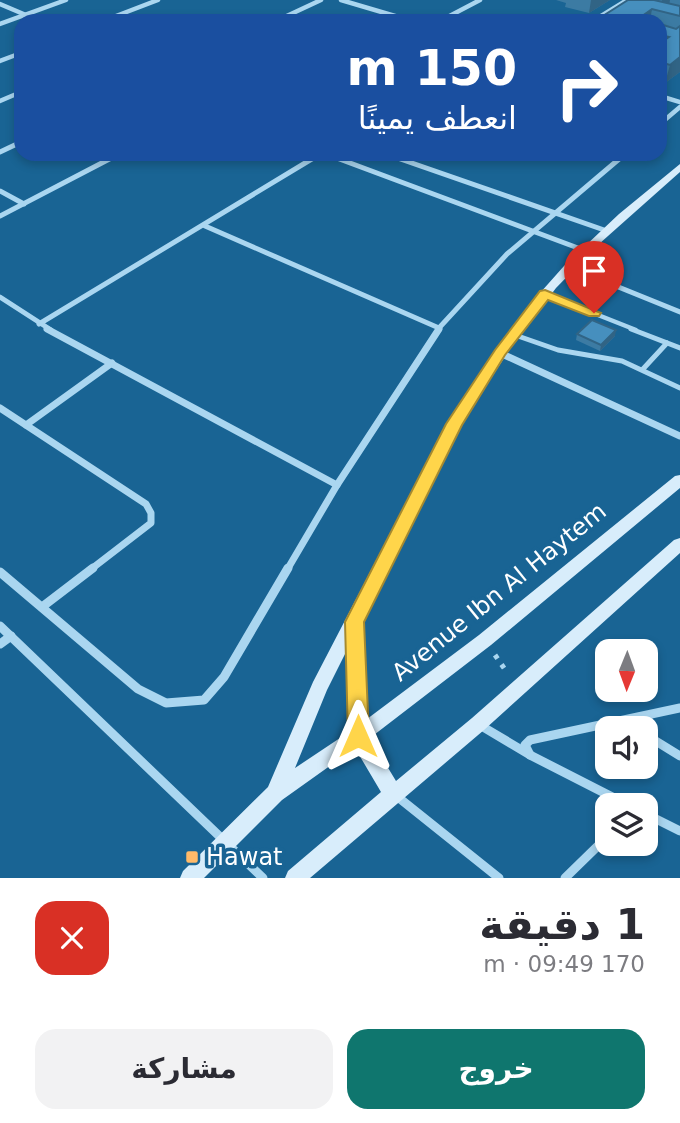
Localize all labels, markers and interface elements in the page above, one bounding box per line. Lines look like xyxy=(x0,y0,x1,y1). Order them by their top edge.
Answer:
text: 150 m xyxy=(347,40,517,97)
icon: right xyxy=(541,42,632,133)
text: انعطف يمينًا xyxy=(358,99,517,137)
pin xyxy=(564,241,624,313)
icon: arrive xyxy=(575,252,613,290)
street label: Avenue Ibn Al Haytem xyxy=(386,497,612,687)
north arrow xyxy=(595,639,658,702)
map controls xyxy=(595,639,658,856)
position arrow xyxy=(321,699,395,773)
button: sound xyxy=(595,716,658,779)
button: layers xyxy=(595,793,658,856)
place label: Hawat xyxy=(206,843,283,871)
marker: Hawat xyxy=(184,849,200,865)
text: 1 دقيقة xyxy=(479,900,645,949)
button: close xyxy=(35,901,109,975)
text: 170 m · 09:49 xyxy=(483,951,645,977)
button: مشاركة xyxy=(35,1029,333,1109)
button: خروج xyxy=(347,1029,645,1109)

